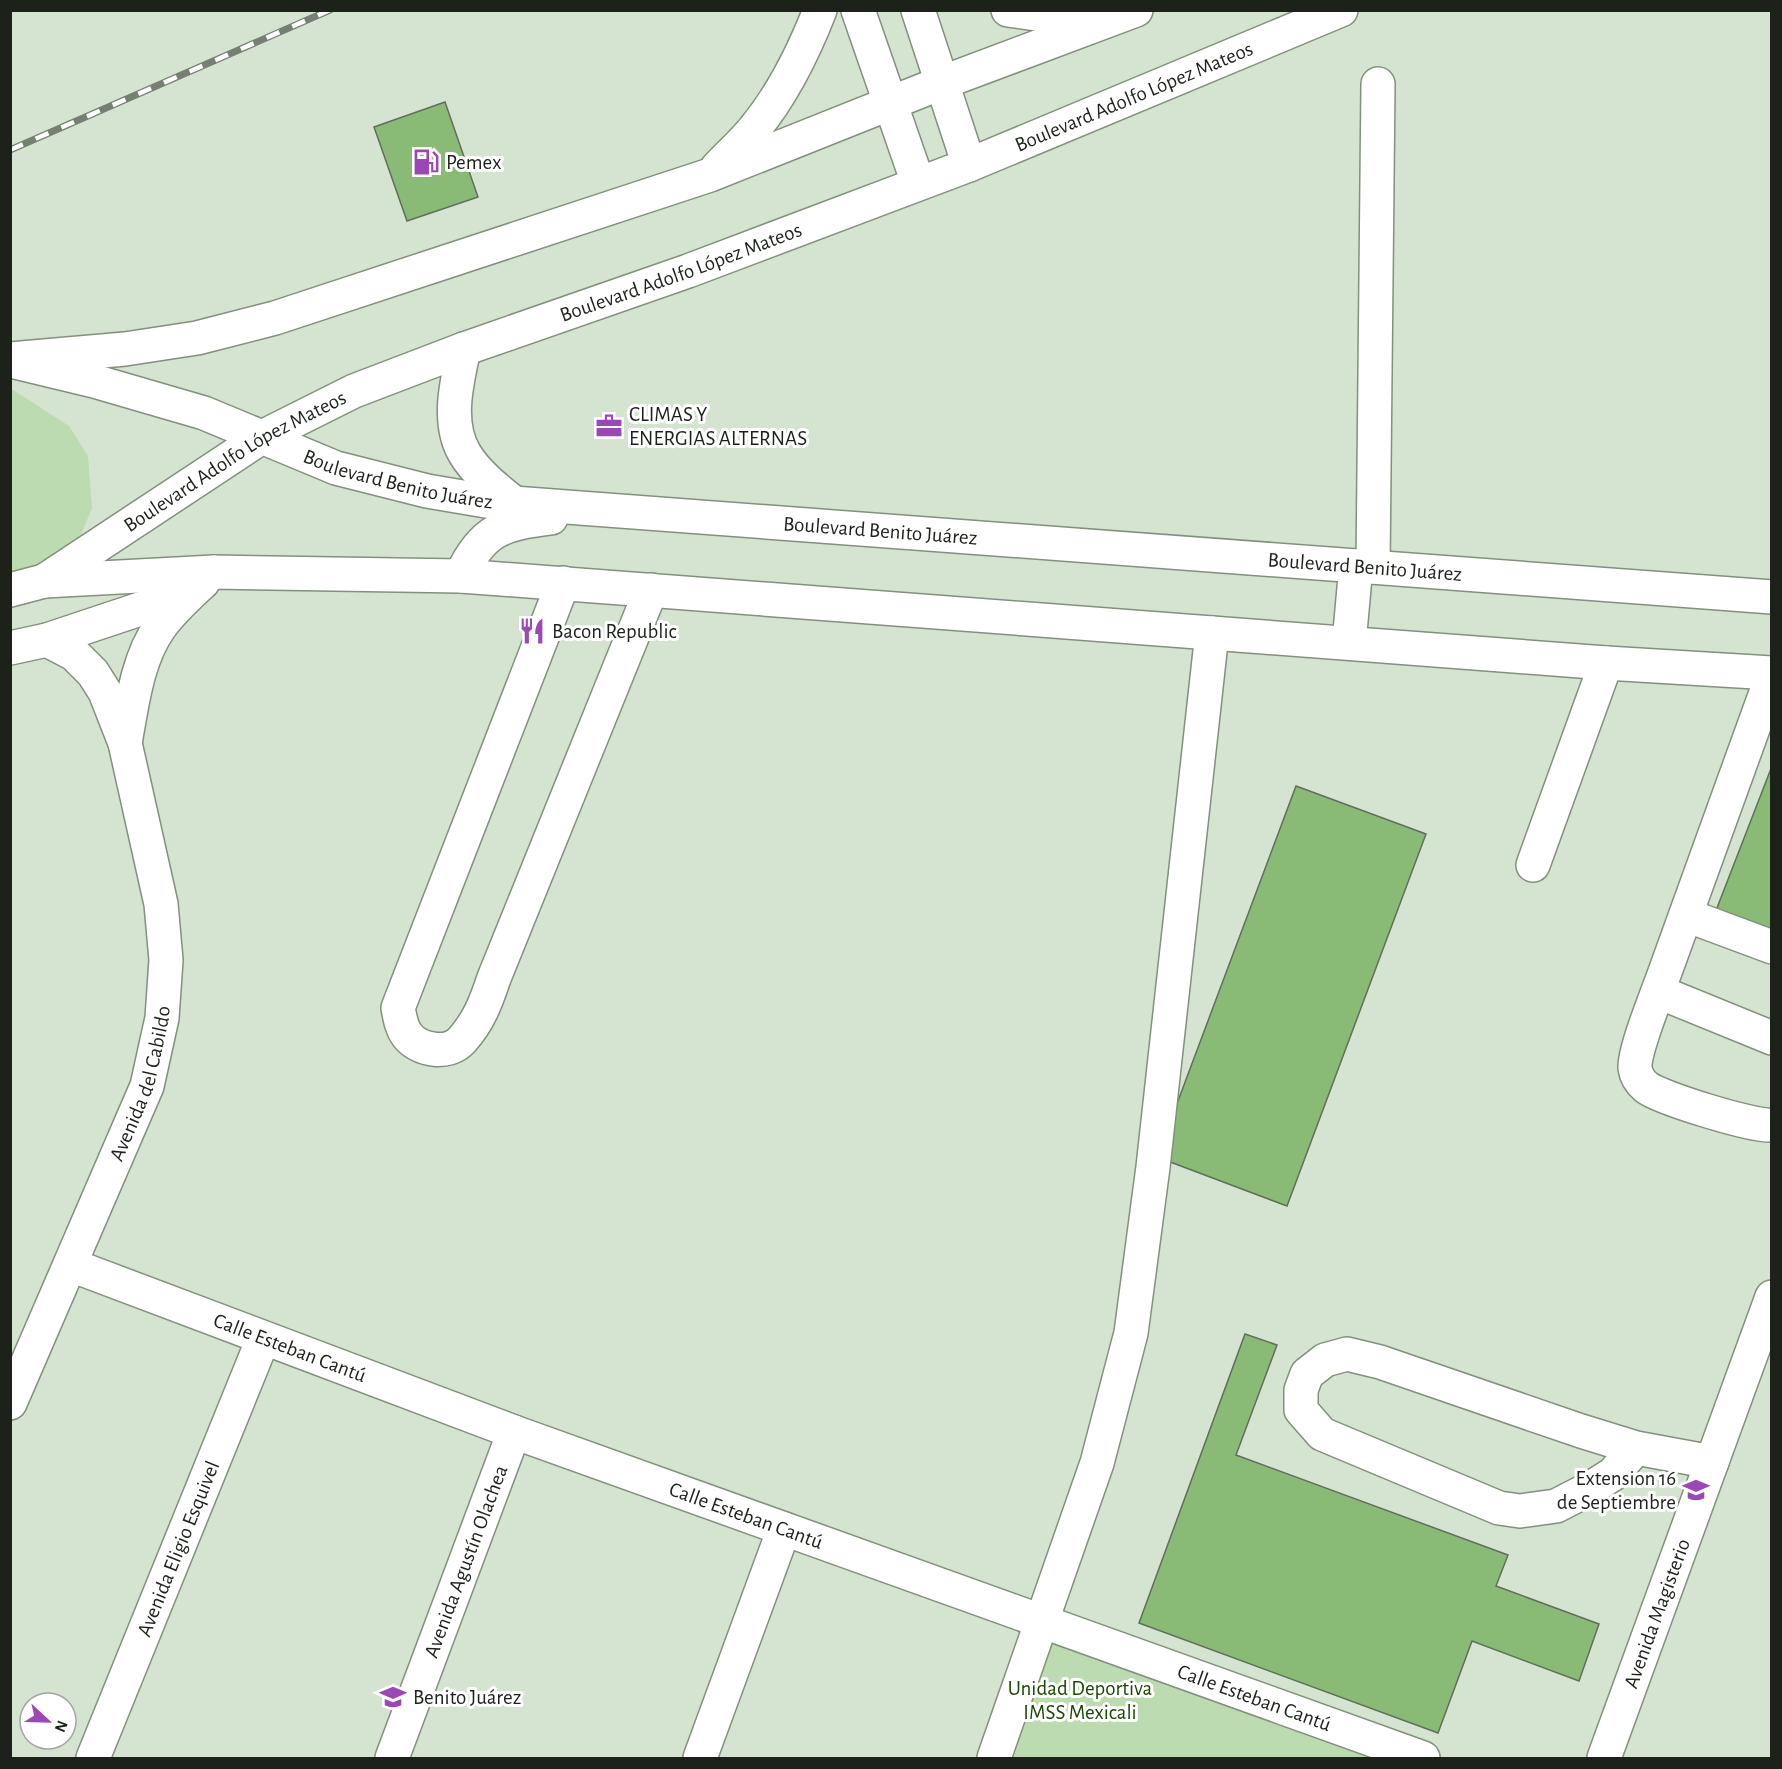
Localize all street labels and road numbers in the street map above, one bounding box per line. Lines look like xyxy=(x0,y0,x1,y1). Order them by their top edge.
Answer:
street label: Boulevard Adolfo López Mateos xyxy=(1012,38,1256,156)
street label: Boulevard Adolfo López Mateos xyxy=(557,219,805,326)
street label: Boulevard Adolfo López Mateos xyxy=(120,387,350,536)
street label: Boulevard Benito Juárez xyxy=(300,446,493,512)
street label: Boulevard Benito Juárez xyxy=(782,513,978,549)
street label: Boulevard Benito Juárez xyxy=(1267,549,1463,585)
street label: Avenida del Cabildo xyxy=(106,1005,174,1164)
street label: Calle Esteban Cantú xyxy=(211,1310,369,1386)
street label: Avenida Eligio Esquivel xyxy=(133,1458,223,1640)
street label: Avenida Agustín Olachea xyxy=(421,1462,512,1661)
street label: Calle Esteban Cantú xyxy=(666,1479,826,1553)
street label: Avenida Magisterio xyxy=(1620,1536,1694,1691)
street label: Calle Esteban Cantú xyxy=(1175,1661,1334,1735)

